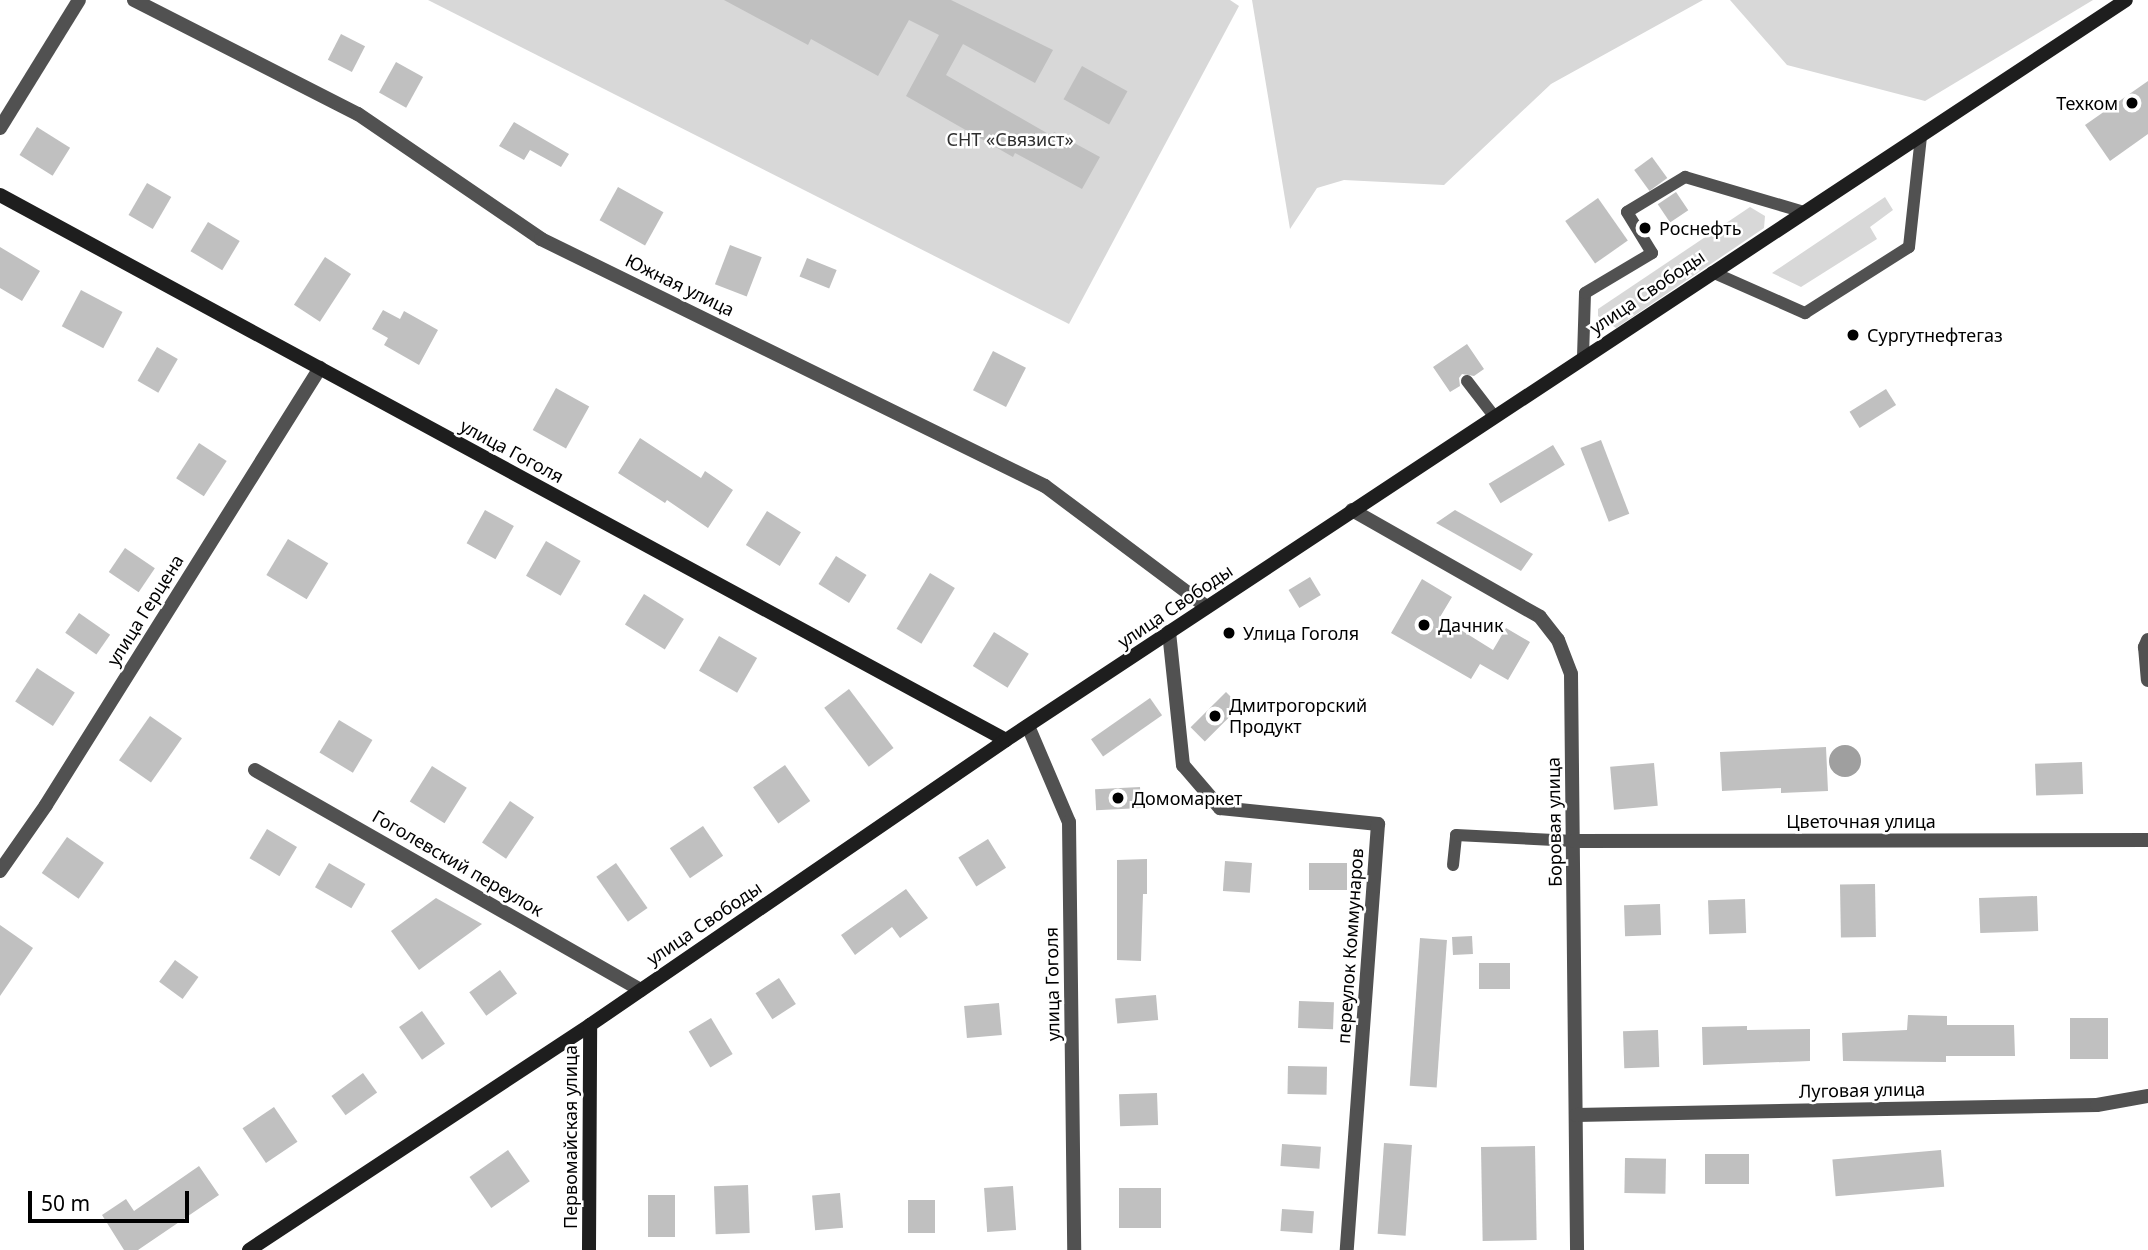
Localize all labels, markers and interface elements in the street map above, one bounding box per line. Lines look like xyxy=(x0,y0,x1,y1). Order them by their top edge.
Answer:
place label: Техком xyxy=(2056,92,2118,114)
marker: Техком xyxy=(2124,95,2140,111)
park label: СНТ «Связист» xyxy=(946,128,1074,150)
place label: Роснефть xyxy=(1659,217,1742,239)
marker: Роснефть xyxy=(1637,220,1653,236)
street label: улица Свободы xyxy=(1585,246,1709,338)
street label: Южная улица xyxy=(622,249,738,321)
place label: Сургутнефтегаз xyxy=(1867,324,2003,346)
marker: Сургутнефтегаз xyxy=(1845,327,1861,343)
street label: улица Гоголя xyxy=(457,415,567,487)
street label: улица Герцена xyxy=(102,550,188,670)
street label: улица Свободы xyxy=(1113,560,1237,652)
place label: Дачник xyxy=(1438,614,1504,636)
marker: Дачник xyxy=(1416,617,1432,633)
place label: Улица Гоголя xyxy=(1243,622,1359,644)
marker: Улица Гоголя xyxy=(1221,625,1237,641)
place label: Дмитрогорский Продукт xyxy=(1229,695,1367,738)
marker: Дмитрогорский Продукт xyxy=(1207,708,1223,724)
street label: Боровая улица xyxy=(1542,757,1566,887)
place label: Домомаркет xyxy=(1132,787,1242,809)
marker: Домомаркет xyxy=(1110,790,1126,806)
street label: Гоголевский переулок xyxy=(369,805,547,921)
street label: Цветочная улица xyxy=(1786,810,1936,832)
street label: переулок Коммунаров xyxy=(1332,847,1368,1045)
street label: улица Свободы xyxy=(642,877,766,969)
street label: улица Гоголя xyxy=(1040,927,1064,1041)
street label: Первомайская улица xyxy=(559,1045,581,1229)
street label: Луговая улица xyxy=(1799,1078,1925,1102)
scale bar xyxy=(32,1176,192,1220)
text: 50 m xyxy=(41,1189,90,1217)

